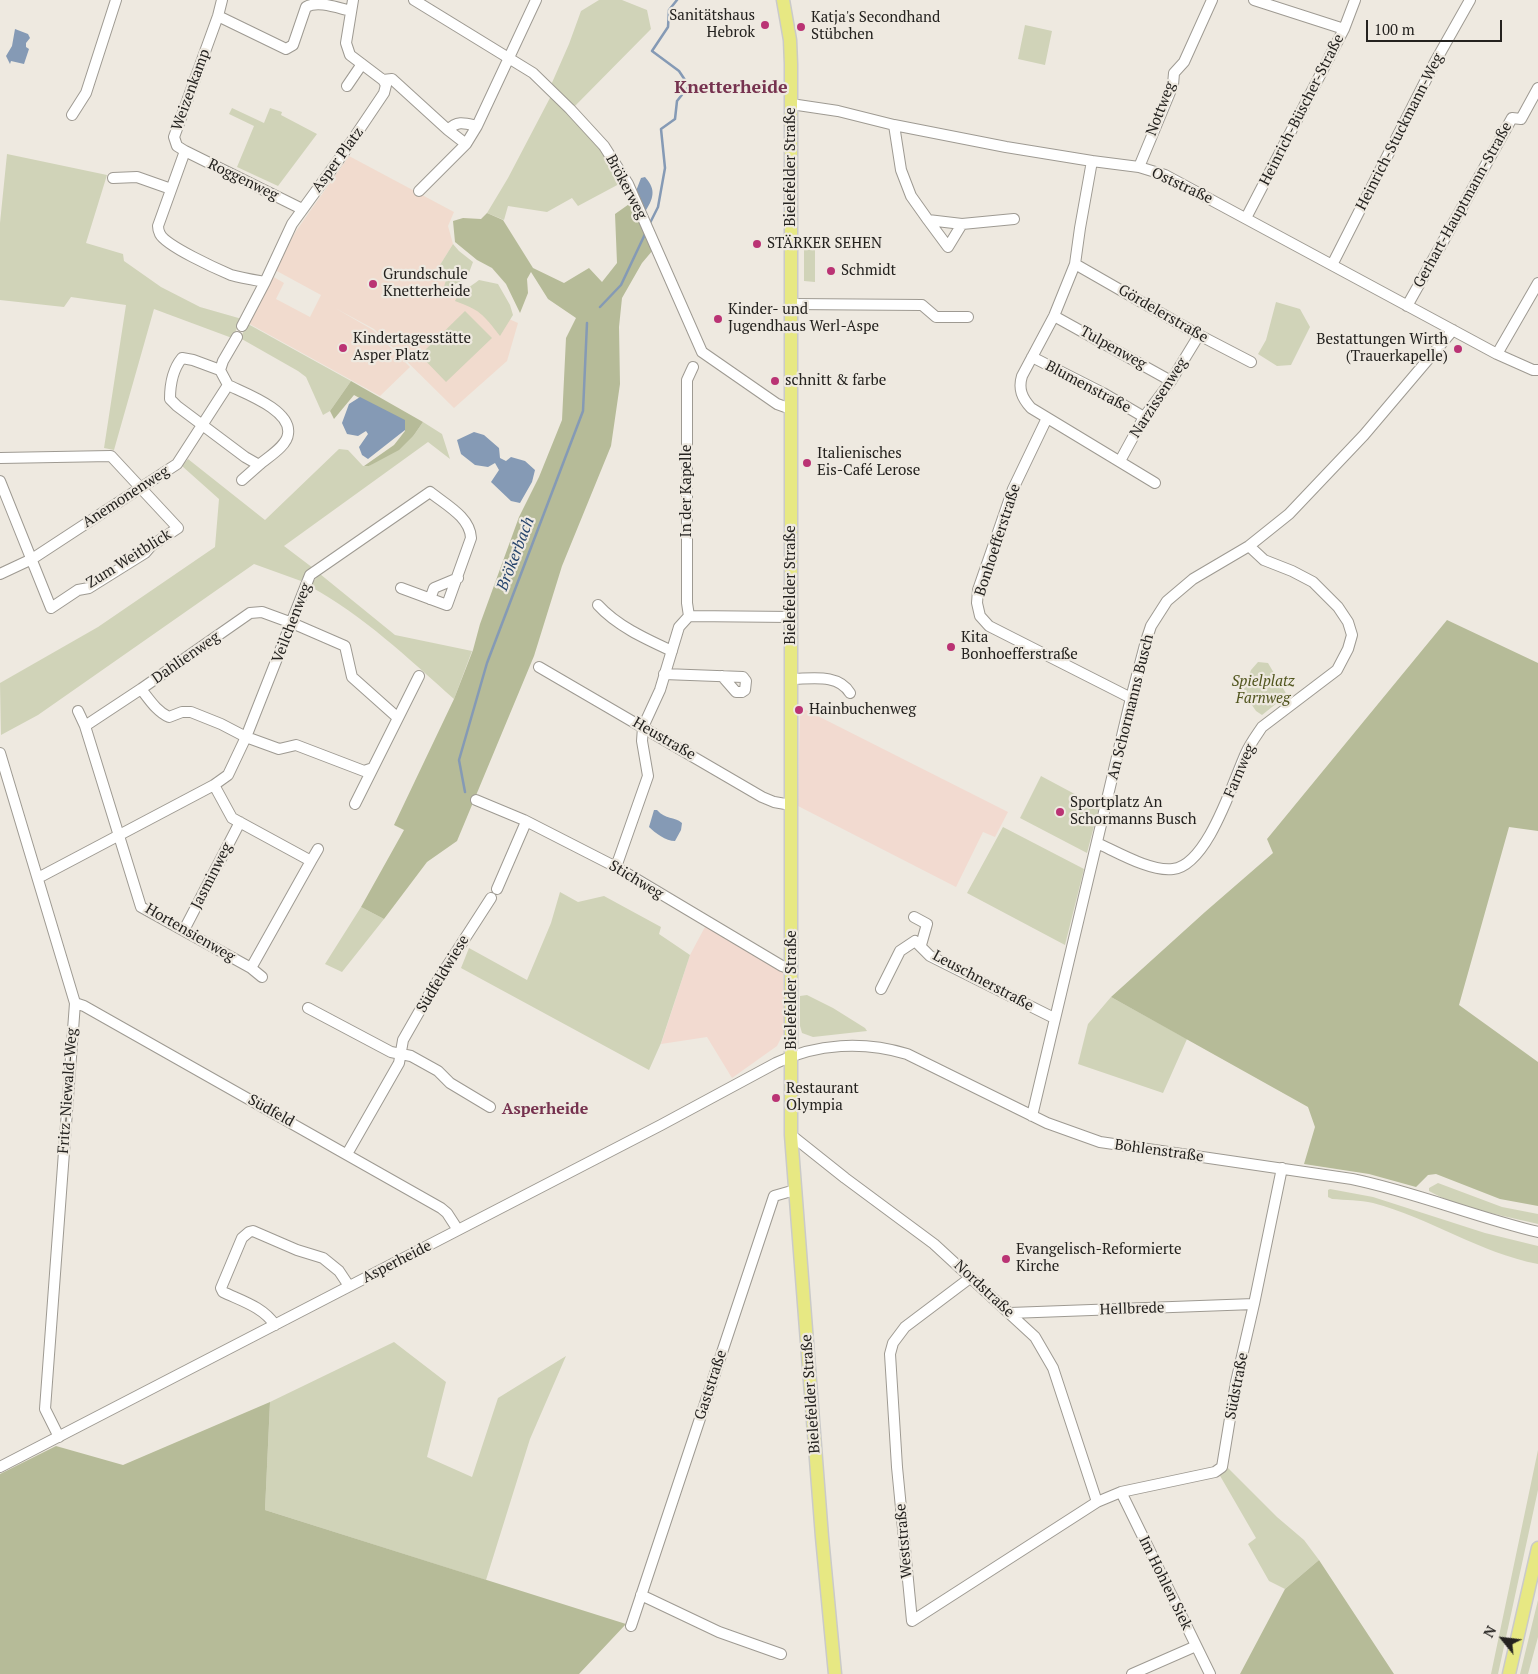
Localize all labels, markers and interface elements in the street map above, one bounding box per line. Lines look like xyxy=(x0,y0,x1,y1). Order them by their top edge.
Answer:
place label: Sanitätshaus Hebrok xyxy=(669,7,755,42)
place label: Katja's Secondhand Stübchen xyxy=(811,9,940,44)
scale bar xyxy=(1368,10,1504,42)
marker: Sanitätshaus Hebrok xyxy=(759,19,771,31)
text: 100 m xyxy=(1374,19,1415,39)
marker: Katja's Secondhand Stübchen xyxy=(795,21,807,33)
street label: Heinrich-Büscher-Straße xyxy=(1256,31,1348,189)
street label: Weizenkamp xyxy=(168,47,214,133)
street label: Heinrich-Stuckmann-Weg xyxy=(1353,51,1447,213)
district label: Knetterheide xyxy=(674,77,788,99)
street label: Nottweg xyxy=(1142,79,1180,139)
street label: Bielefelder Straße xyxy=(782,107,800,227)
street label: Gerhart-Hauptmann-Straße xyxy=(1410,119,1516,291)
street label: Asper Platz xyxy=(308,124,368,196)
street label: Brökerweg xyxy=(602,152,650,222)
street label: Roggenweg xyxy=(205,155,281,205)
street label: Oststraße xyxy=(1148,164,1216,208)
place label: STÄRKER SEHEN xyxy=(767,235,882,253)
marker: STÄRKER SEHEN xyxy=(751,238,763,250)
place label: Schmidt xyxy=(841,262,896,280)
marker: Schmidt xyxy=(825,265,837,277)
place label: Grundschule Knetterheide xyxy=(383,266,470,301)
marker: Grundschule Knetterheide xyxy=(367,278,379,290)
street label: Gördelerstraße xyxy=(1115,281,1211,347)
place label: Kinder- und Jugendhaus Werl-Aspe xyxy=(728,301,879,336)
marker: Kinder- und Jugendhaus Werl-Aspe xyxy=(712,313,724,325)
street label: Tulpenweg xyxy=(1077,322,1149,374)
place label: Kindertagesstätte Asper Platz xyxy=(353,330,471,365)
place label: Bestattungen Wirth (Trauerkapelle) xyxy=(1316,331,1448,366)
marker: Kindertagesstätte Asper Platz xyxy=(337,342,349,354)
marker: Bestattungen Wirth (Trauerkapelle) xyxy=(1452,343,1464,355)
street label: Narzissenweg xyxy=(1126,355,1192,441)
street label: Blumenstraße xyxy=(1042,357,1134,417)
place label: schnitt & farbe xyxy=(785,372,886,390)
marker: schnitt & farbe xyxy=(769,375,781,387)
street label: In der Kapelle xyxy=(678,445,696,537)
place label: Italienisches Eis-Café Lerose xyxy=(817,445,920,480)
marker: Italienisches Eis-Café Lerose xyxy=(801,457,813,469)
street label: Anemonenweg xyxy=(79,462,173,532)
street label: Bonhoefferstraße xyxy=(971,482,1025,598)
water label: Brökerbach xyxy=(493,514,539,594)
street label: Bielefelder Straße xyxy=(782,525,800,645)
street label: Zum Weitblick xyxy=(83,526,175,592)
street label: Veilchenweg xyxy=(269,581,315,665)
street label: Dahlienweg xyxy=(149,628,223,688)
place label: Kita Bonhoefferstraße xyxy=(961,629,1078,664)
street label: An Schormanns Busch xyxy=(1104,632,1158,782)
marker: Kita Bonhoefferstraße xyxy=(945,641,957,653)
park label: Spielplatz Farnweg xyxy=(1231,673,1295,708)
place label: Hainbuchenweg xyxy=(809,701,916,719)
marker: Hainbuchenweg xyxy=(793,704,805,716)
street label: Heustraße xyxy=(629,714,699,764)
street label: Farnweg xyxy=(1221,741,1259,801)
place label: Sportplatz An Schormanns Busch xyxy=(1070,794,1196,829)
marker: Sportplatz An Schormanns Busch xyxy=(1054,806,1066,818)
street label: Jasminweg xyxy=(188,840,236,912)
street label: Stichweg xyxy=(606,857,666,903)
street label: Hortensienweg xyxy=(142,900,238,966)
street label: Bielefelder Straße xyxy=(783,930,801,1050)
street label: Südfeldwiese xyxy=(413,932,473,1016)
street label: Leuschnerstraße xyxy=(930,947,1036,1015)
street label: Fritz-Niewald-Weg xyxy=(55,1028,81,1154)
place label: Restaurant Olympia xyxy=(786,1080,859,1115)
street label: Südfeld xyxy=(245,1091,297,1131)
marker: Restaurant Olympia xyxy=(770,1092,782,1104)
district label: Asperheide xyxy=(502,1099,588,1119)
street label: Bohlenstraße xyxy=(1113,1136,1205,1166)
street label: Asperheide xyxy=(359,1237,435,1287)
place label: Evangelisch-Reformierte Kirche xyxy=(1016,1241,1182,1276)
marker: Evangelisch-Reformierte Kirche xyxy=(1000,1253,1012,1265)
street label: Nordstraße xyxy=(950,1257,1018,1321)
street label: Hellbrede xyxy=(1099,1299,1165,1319)
street label: Bielefelder Straße xyxy=(798,1334,824,1454)
street label: Gaststraße xyxy=(691,1348,731,1422)
street label: Südstraße xyxy=(1222,1351,1252,1421)
street label: Weststraße xyxy=(892,1503,916,1579)
street label: Im Hohlen Siek xyxy=(1134,1533,1196,1633)
north arrow xyxy=(1478,1614,1528,1664)
text: N xyxy=(1479,1622,1500,1641)

